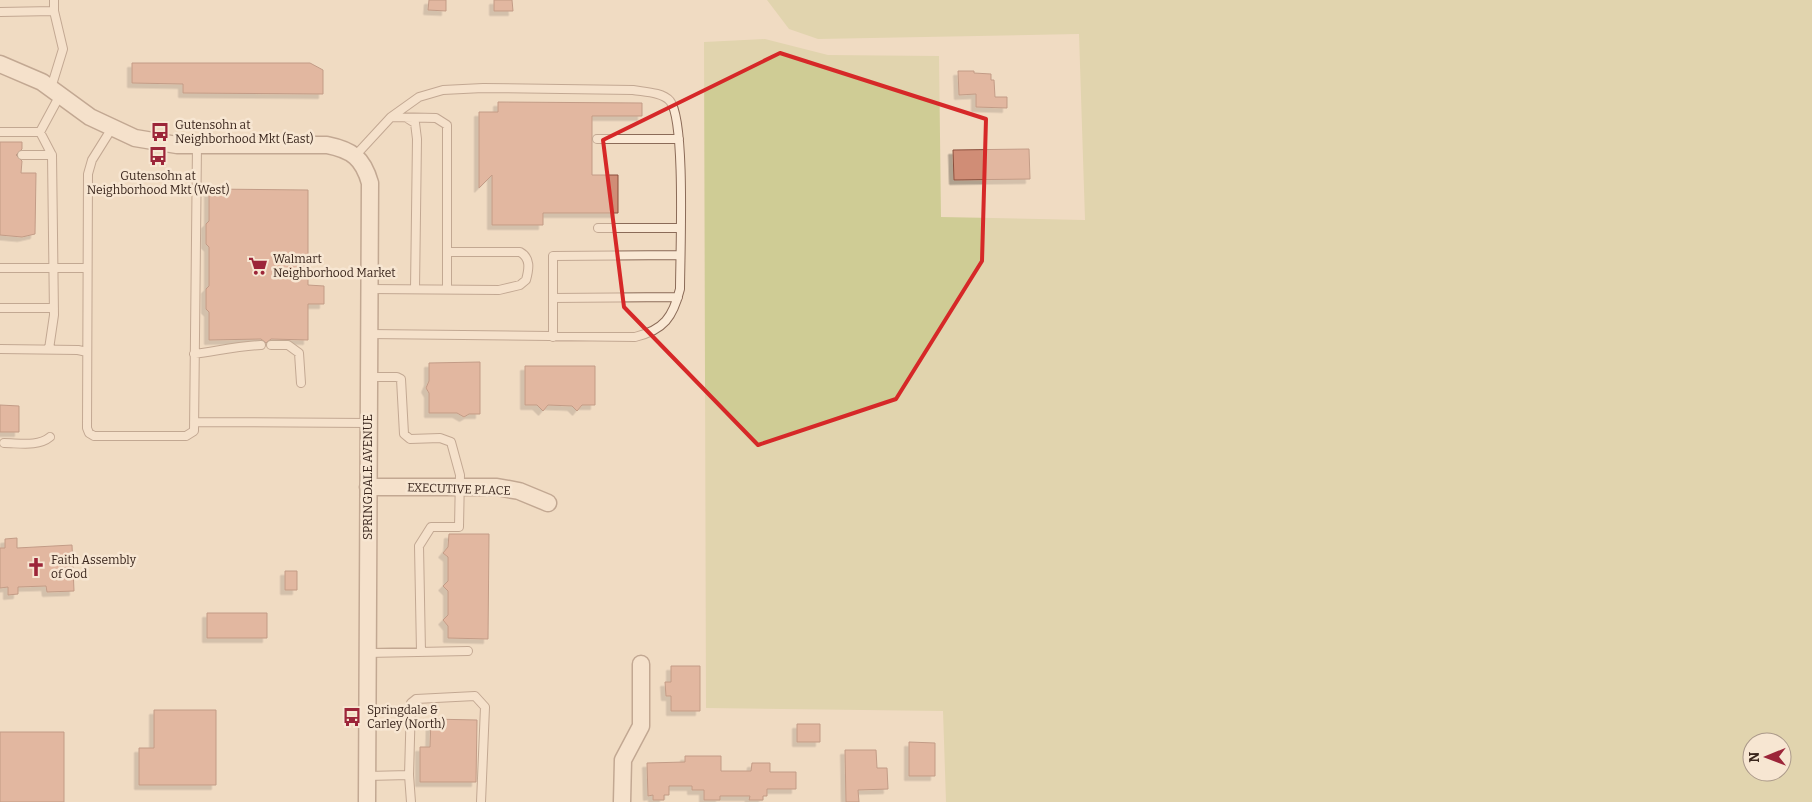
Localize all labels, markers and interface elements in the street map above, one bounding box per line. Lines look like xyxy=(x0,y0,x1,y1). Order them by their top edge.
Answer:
place label: Gutensohn at Neighborhood Mkt (East) xyxy=(175,118,314,146)
bus stop icon: Gutensohn at Neighborhood Mkt (East) xyxy=(149,121,171,143)
bus stop icon: Gutensohn at Neighborhood Mkt (West) xyxy=(147,145,169,167)
place label: Gutensohn at Neighborhood Mkt (West) xyxy=(87,169,230,197)
place label: Walmart Neighborhood Market xyxy=(273,252,396,280)
supermarket icon: Walmart Neighborhood Market xyxy=(247,255,269,277)
street label: SPRINGDALE AVENUE xyxy=(361,414,375,540)
street label: EXECUTIVE PLACE xyxy=(407,480,511,498)
place label: Faith Assembly of God xyxy=(51,553,137,581)
church icon: Faith Assembly of God xyxy=(25,556,47,578)
place label: Springdale & Carley (North) xyxy=(367,703,446,731)
bus stop icon: Springdale & Carley (North) xyxy=(341,706,363,728)
north arrow xyxy=(1742,732,1792,782)
text: N xyxy=(1746,751,1763,763)

